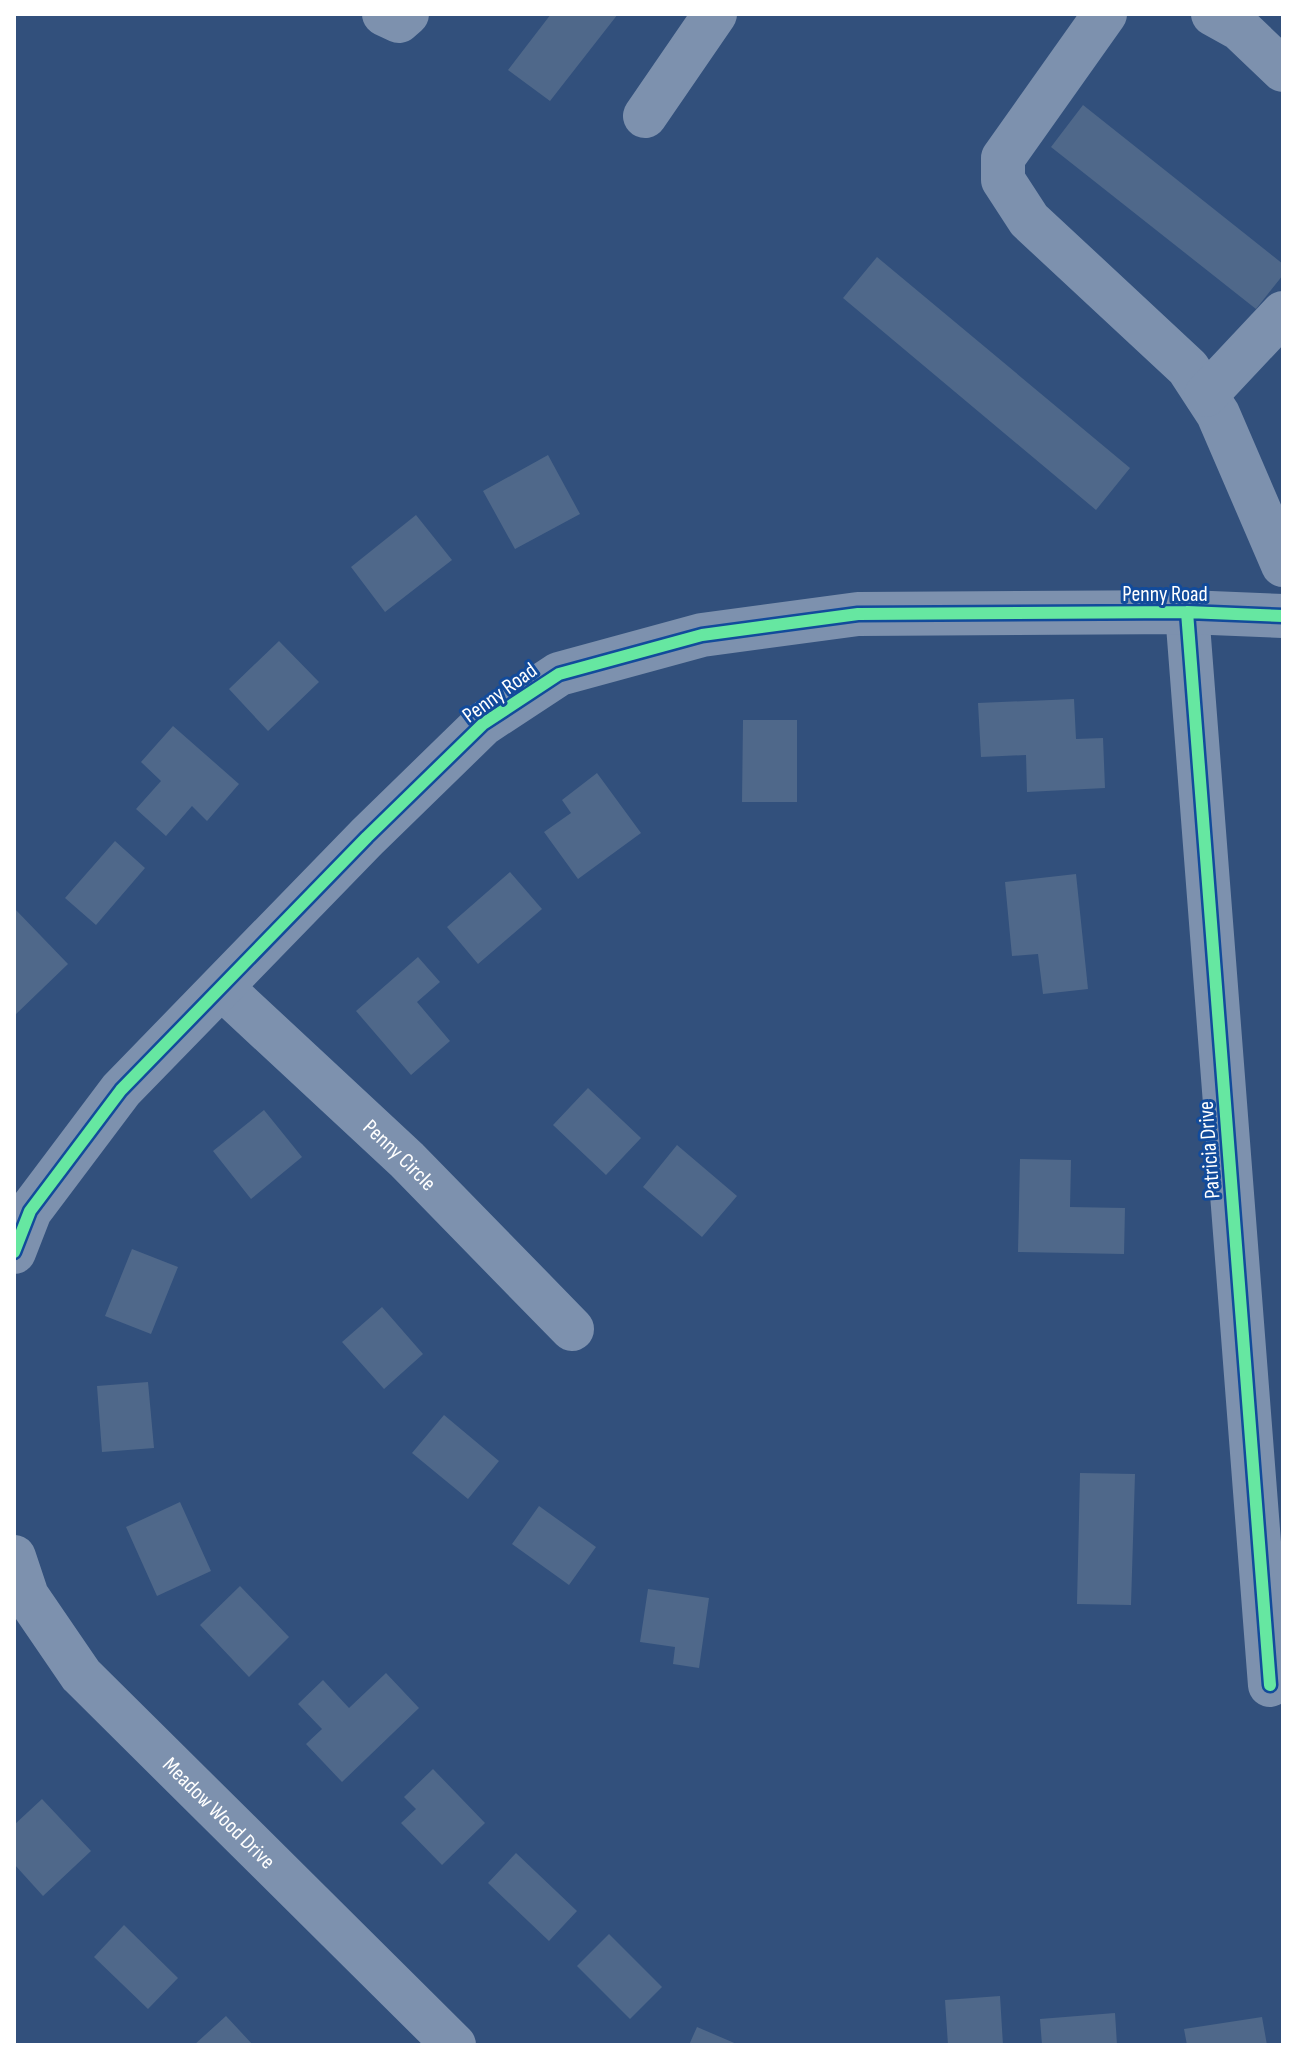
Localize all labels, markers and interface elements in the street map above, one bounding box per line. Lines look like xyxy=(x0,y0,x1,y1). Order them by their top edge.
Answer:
street label: Penny Road xyxy=(1122,581,1208,608)
street label: Penny Road xyxy=(457,657,542,729)
street label: Patricia Drive xyxy=(1193,1100,1226,1200)
street label: Penny Circle xyxy=(357,1114,442,1197)
street label: Meadow Wood Drive xyxy=(157,1752,281,1875)

